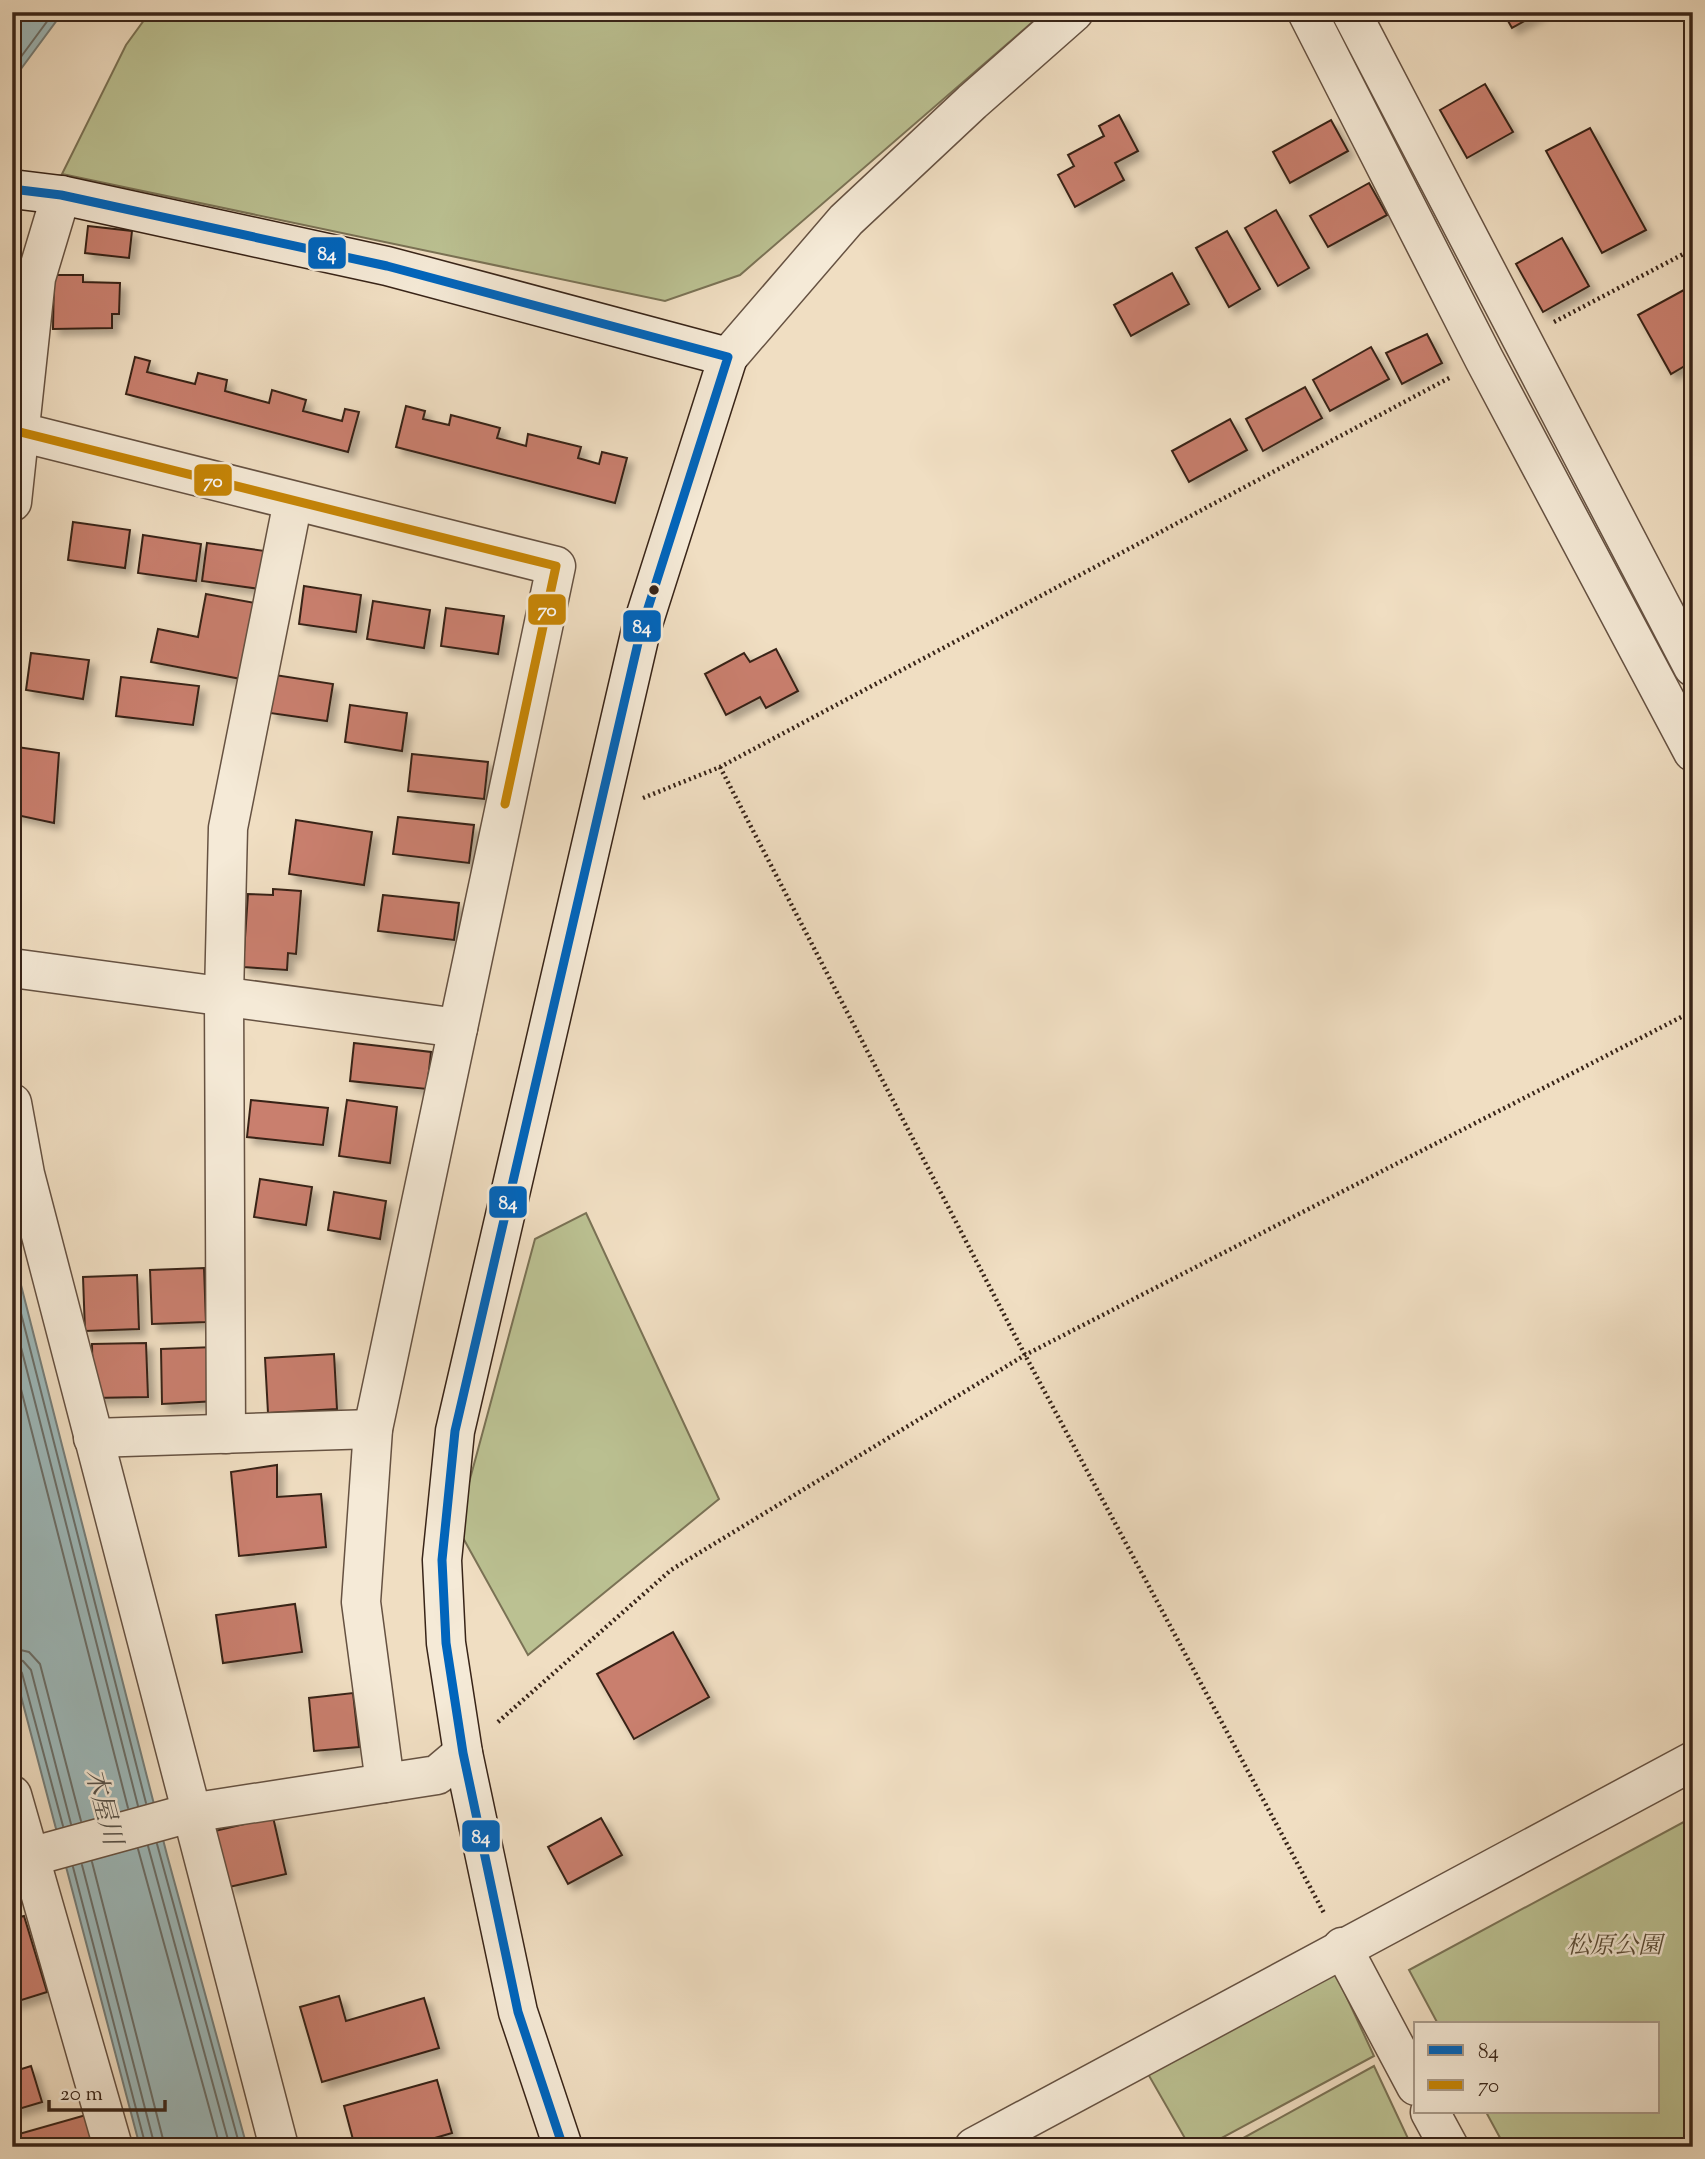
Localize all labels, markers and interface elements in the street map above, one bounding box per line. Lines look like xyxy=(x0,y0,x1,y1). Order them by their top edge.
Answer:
line badge: 84 xyxy=(307,236,347,270)
text: 84 xyxy=(318,242,337,269)
line badge: 70 xyxy=(193,463,233,497)
text: 70 xyxy=(203,469,223,496)
unlabelled marker xyxy=(647,583,661,597)
line badge: 70 xyxy=(527,593,567,626)
text: 70 xyxy=(537,598,557,625)
line badge: 84 xyxy=(622,609,662,643)
text: 84 xyxy=(633,615,652,642)
line badge: 84 xyxy=(488,1185,528,1219)
text: 84 xyxy=(499,1191,518,1218)
water label: 木屋川 xyxy=(74,1765,131,1852)
line badge: 84 xyxy=(461,1819,501,1853)
text: 84 xyxy=(472,1825,491,1852)
park label: 松原公園 xyxy=(1566,1930,1666,1964)
legend xyxy=(1414,2022,1660,2114)
text: 84 xyxy=(1478,2038,1499,2068)
scale bar xyxy=(49,2068,164,2112)
text: 70 xyxy=(1478,2072,1499,2102)
text: 20 m xyxy=(60,2080,103,2110)

